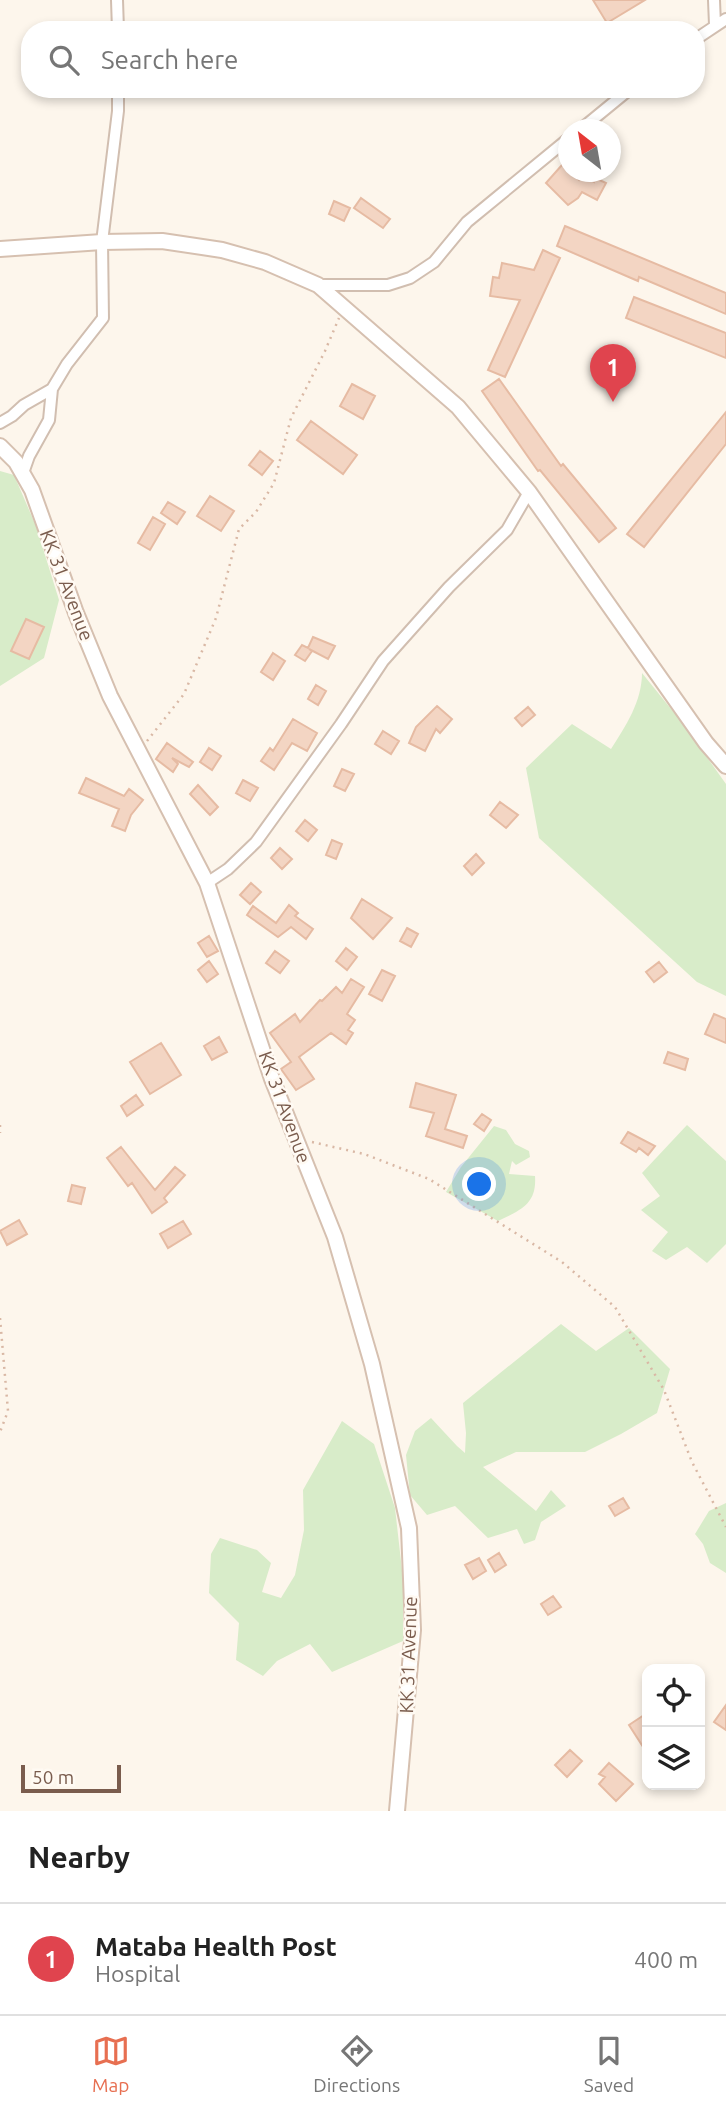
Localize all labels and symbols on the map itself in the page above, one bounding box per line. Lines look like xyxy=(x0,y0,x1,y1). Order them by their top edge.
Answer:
north arrow xyxy=(558,119,621,182)
pin: 1 xyxy=(590,344,636,402)
street label: KK 31 Avenue xyxy=(36,526,98,644)
street label: KK 31 Avenue xyxy=(255,1048,315,1166)
your location xyxy=(462,1167,496,1201)
street label: KK 31 Avenue xyxy=(395,1596,421,1714)
scale bar xyxy=(21,1762,121,1794)

